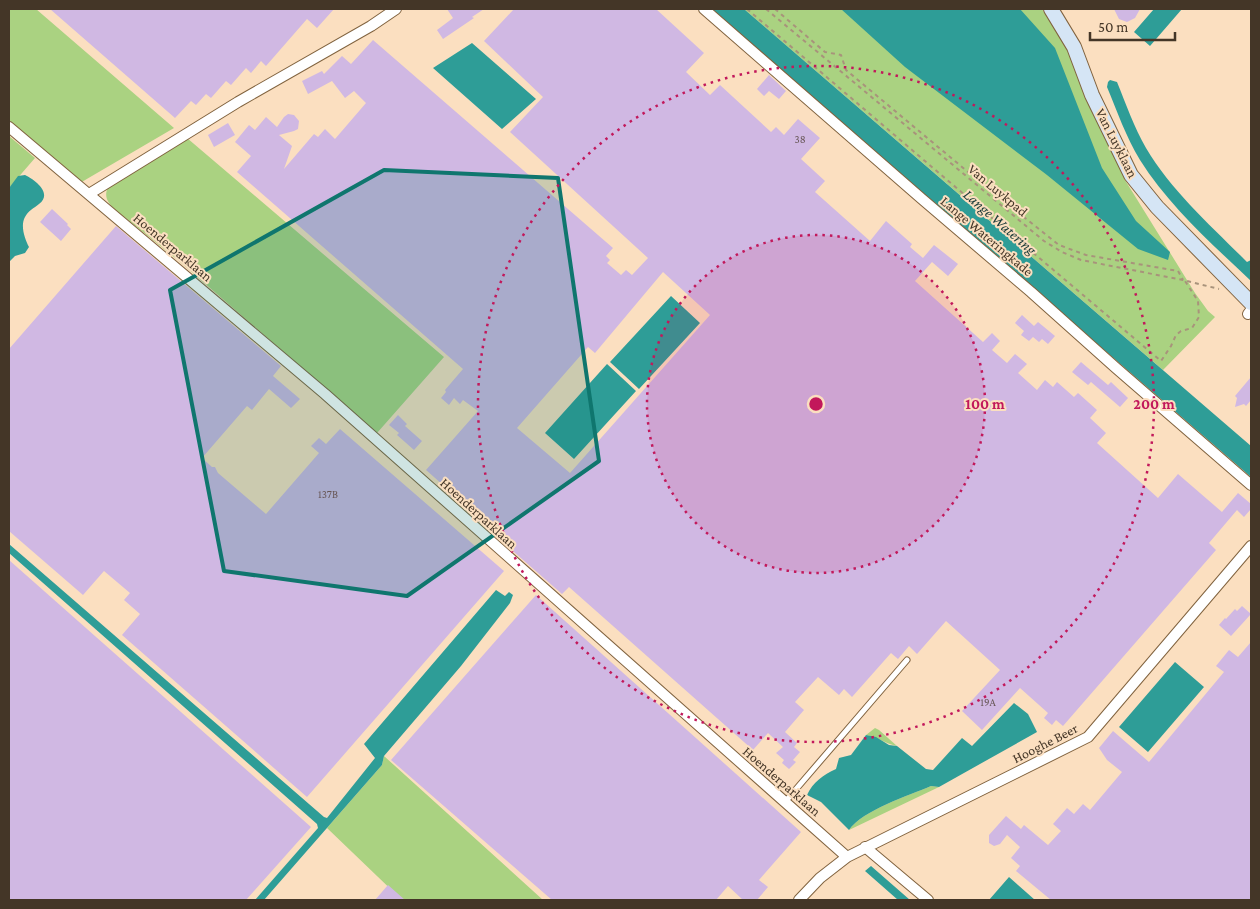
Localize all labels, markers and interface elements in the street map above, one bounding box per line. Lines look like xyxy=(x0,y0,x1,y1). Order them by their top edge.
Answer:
scale bar xyxy=(1090,10,1175,42)
text: 50 m xyxy=(1098,19,1128,35)
street label: Van Luyklaan xyxy=(1093,106,1142,181)
house number: 38 xyxy=(794,133,806,145)
street label: Van Luykpad xyxy=(965,161,1031,220)
water label: Lange Watering xyxy=(960,186,1040,259)
street label: Lange Wateringkade xyxy=(938,193,1036,279)
street label: Hoenderparklaan xyxy=(130,209,216,285)
centre of rings xyxy=(807,395,825,413)
text: 100 m xyxy=(965,396,1005,412)
text: 200 m xyxy=(1133,396,1175,412)
street label: Hoenderparklaan xyxy=(437,474,521,552)
house number: 137B xyxy=(318,488,338,500)
house number: 19A xyxy=(980,696,996,708)
street label: Hooghe Beer xyxy=(1010,720,1080,766)
street label: Hoenderparklaan xyxy=(740,743,825,819)

